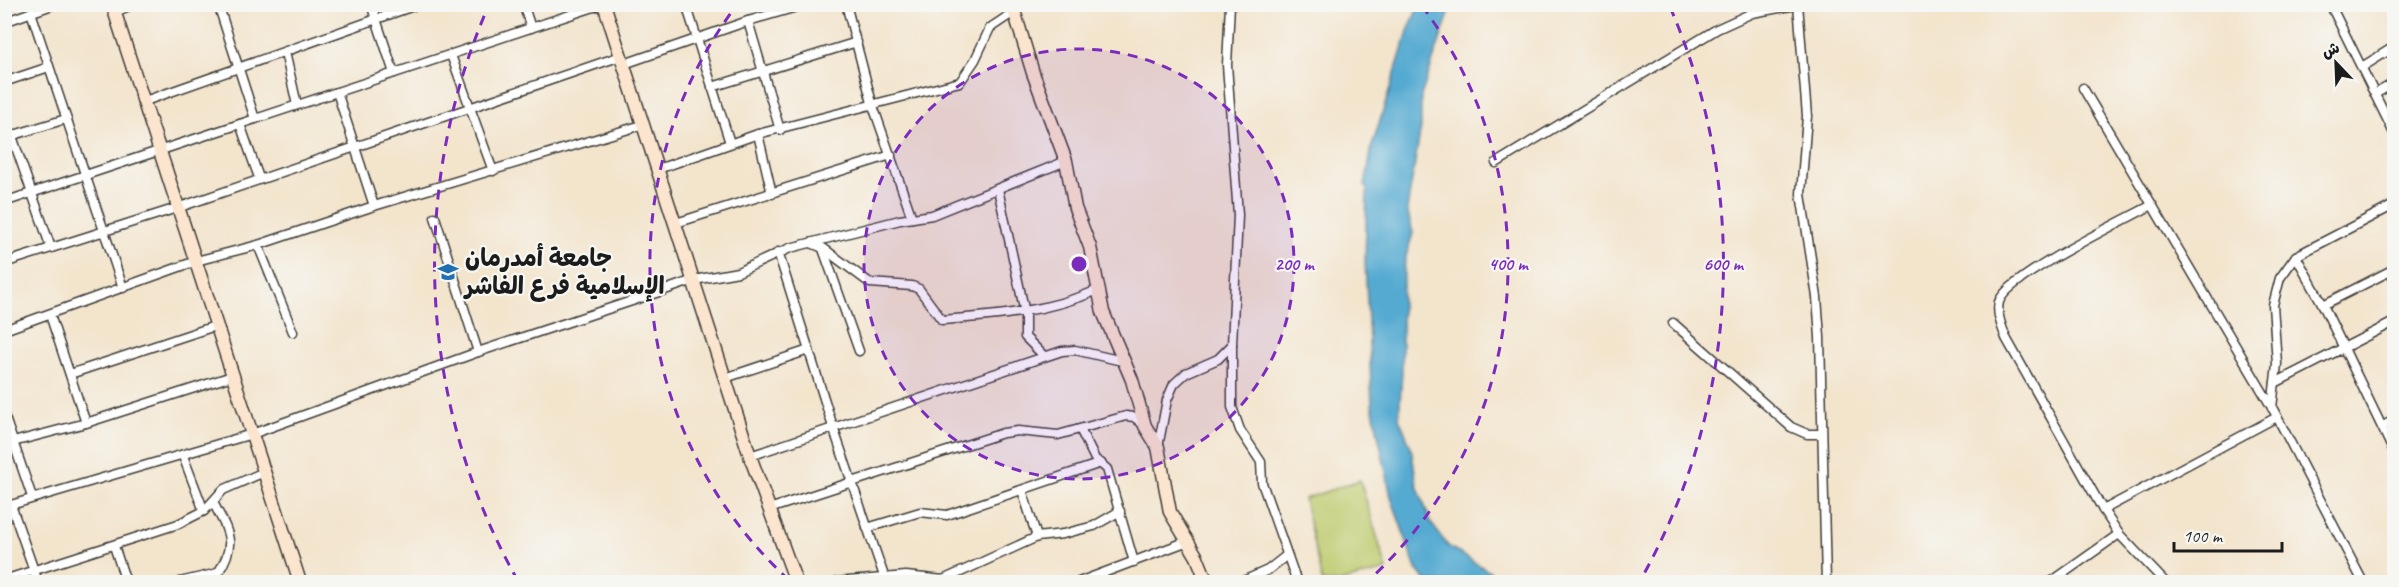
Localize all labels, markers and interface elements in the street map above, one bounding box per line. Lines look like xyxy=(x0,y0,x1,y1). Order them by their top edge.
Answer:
north arrow xyxy=(2306,33,2366,93)
text: ش xyxy=(2319,37,2343,63)
place label: جامعة أمدرمان الإسلامية فرع الفاشر xyxy=(463,243,665,302)
text: 200 m xyxy=(1275,253,1315,275)
text: 400 m xyxy=(1489,253,1529,275)
text: 600 m xyxy=(1703,253,1744,275)
centre of rings xyxy=(1069,254,1089,274)
school or university icon: جامعة أمدرمان الإسلامية فرع الفاشر xyxy=(436,260,460,284)
scale bar xyxy=(2174,515,2282,553)
text: 100 m xyxy=(2183,525,2224,547)

